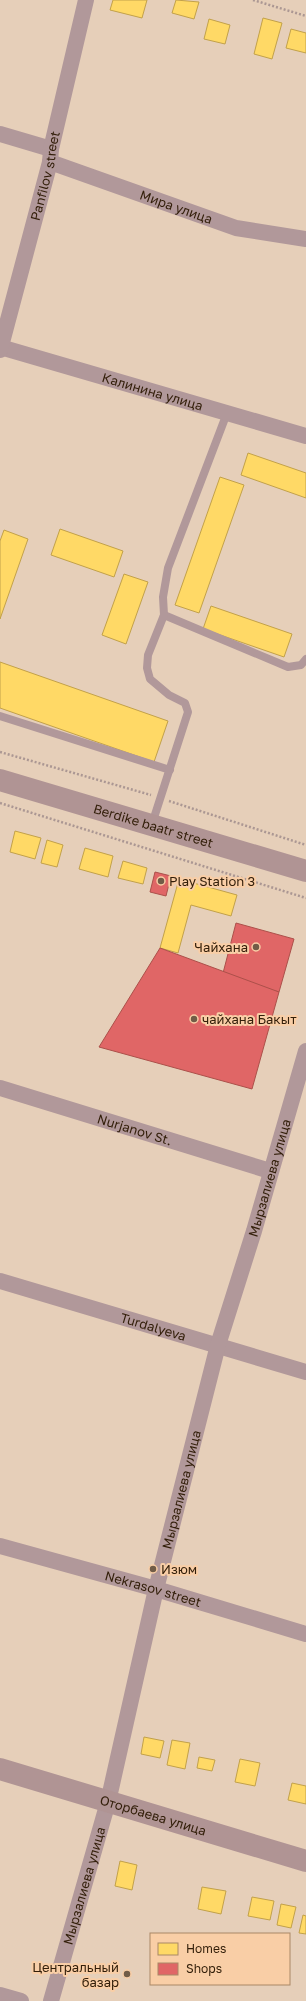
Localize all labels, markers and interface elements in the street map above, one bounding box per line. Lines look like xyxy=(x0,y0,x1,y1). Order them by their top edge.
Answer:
street label: Panfilov street xyxy=(27,130,63,222)
street label: Мира улица xyxy=(138,187,215,227)
street label: Калинина улица xyxy=(100,369,205,414)
street label: Berdike baatr street xyxy=(92,800,215,851)
place label: Play Station 3 xyxy=(169,873,255,889)
marker: Play Station 3 xyxy=(156,876,166,886)
place label: Чайхана xyxy=(194,939,248,955)
marker: Чайхана xyxy=(251,942,261,952)
place label: чайхана Бакыт xyxy=(202,1011,297,1027)
marker: чайхана Бакыт xyxy=(189,1014,199,1024)
street label: Nurjanov St. xyxy=(95,1110,174,1148)
street label: Мырзалиева улица xyxy=(245,1117,294,1239)
street label: Turdalyeva xyxy=(119,1309,188,1344)
street label: Мырзалиева улица xyxy=(158,1428,204,1551)
place label: Изюм xyxy=(161,1561,197,1577)
marker: Изюм xyxy=(148,1564,158,1574)
street label: Nekrasov street xyxy=(103,1567,203,1610)
street label: Оторбаева улица xyxy=(98,1792,208,1839)
street label: Мырзалиева улица xyxy=(60,1825,109,1947)
legend xyxy=(150,1933,290,1985)
text: Homes xyxy=(186,1941,226,1956)
place label: Центральный базар xyxy=(32,1959,119,1990)
text: Shops xyxy=(186,1961,222,1976)
marker: Центральный базар xyxy=(122,1969,132,1979)

